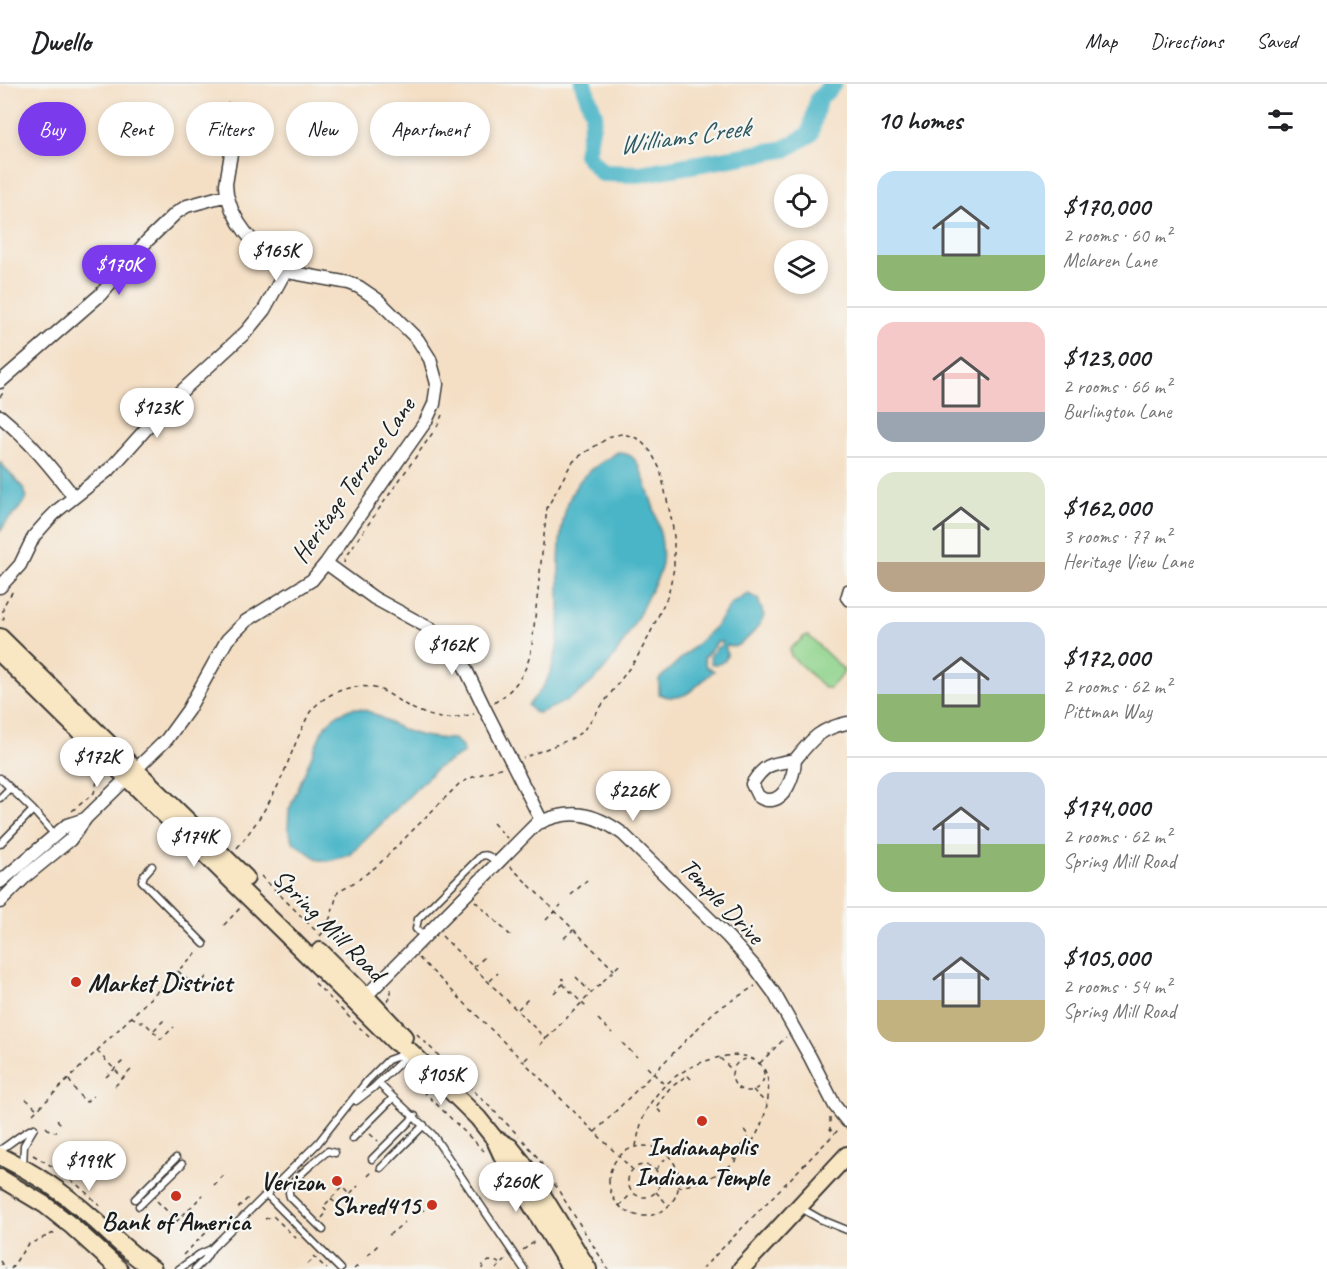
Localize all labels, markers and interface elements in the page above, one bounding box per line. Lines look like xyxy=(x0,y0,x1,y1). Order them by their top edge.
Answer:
text: Dwello xyxy=(30,24,91,59)
text: Map xyxy=(1085,28,1117,54)
text: Directions xyxy=(1150,28,1223,54)
text: Saved xyxy=(1256,28,1297,54)
chip: Buy xyxy=(18,102,86,156)
chip: Rent xyxy=(98,102,174,156)
chip: Filters xyxy=(186,102,274,156)
chip: New xyxy=(286,102,358,156)
chip: Apartment xyxy=(370,102,490,156)
text: 10 homes xyxy=(877,104,962,137)
icon: filters xyxy=(1264,104,1297,137)
water label: Williams Creek xyxy=(617,109,756,162)
map controls xyxy=(774,174,828,294)
button: locate xyxy=(774,174,828,228)
text: $170,000 xyxy=(1063,190,1150,223)
icon: home xyxy=(925,195,997,267)
text: 2 rooms · 60 m² xyxy=(1063,223,1171,248)
pin: $165K xyxy=(234,231,318,282)
text: $165K xyxy=(253,238,299,263)
button: layers xyxy=(774,240,828,294)
pin: $170K xyxy=(77,245,161,296)
text: Mclaren Lane xyxy=(1063,248,1156,273)
text: $170K xyxy=(96,252,142,277)
text: $123,000 xyxy=(1063,341,1150,374)
icon: home xyxy=(925,346,997,418)
text: 2 rooms · 66 m² xyxy=(1063,374,1171,399)
pin: $123K xyxy=(115,388,199,439)
street label: Heritage Terrace Lane xyxy=(284,389,423,569)
text: $123K xyxy=(134,395,180,420)
text: Burlington Lane xyxy=(1063,399,1172,424)
text: $162,000 xyxy=(1063,491,1151,524)
icon: home xyxy=(925,496,997,568)
text: 3 rooms · 77 m² xyxy=(1063,524,1171,549)
text: Heritage View Lane xyxy=(1063,549,1193,574)
pin: $162K xyxy=(410,625,494,676)
text: $162K xyxy=(429,632,475,657)
text: $172,000 xyxy=(1063,641,1150,674)
icon: home xyxy=(925,646,997,718)
text: 2 rooms · 62 m² xyxy=(1063,674,1171,699)
text: Pittman Way xyxy=(1063,699,1152,724)
pin: $172K xyxy=(55,737,139,788)
text: $172K xyxy=(74,744,120,769)
pin: $226K xyxy=(591,771,675,822)
text: $226K xyxy=(610,778,656,803)
text: $174,000 xyxy=(1063,791,1150,824)
icon: home xyxy=(925,796,997,868)
pin: $174K xyxy=(152,817,236,868)
text: $174K xyxy=(171,824,217,849)
text: 2 rooms · 62 m² xyxy=(1063,824,1171,849)
text: Spring Mill Road xyxy=(1063,849,1176,874)
street label: Temple Drive xyxy=(673,851,773,953)
street label: Spring Mill Road xyxy=(266,862,395,991)
text: $105,000 xyxy=(1063,941,1150,974)
icon: home xyxy=(925,946,997,1018)
place label: Market District xyxy=(88,966,235,999)
text: 2 rooms · 54 m² xyxy=(1063,974,1171,999)
marker: Market District xyxy=(69,975,83,989)
text: Spring Mill Road xyxy=(1063,999,1176,1024)
pin: $105K xyxy=(399,1055,483,1106)
text: $105K xyxy=(418,1062,464,1087)
marker: Indianapolis Indiana Temple xyxy=(695,1114,709,1128)
place label: Indianapolis Indiana Temple xyxy=(635,1130,771,1193)
pin: $199K xyxy=(47,1141,131,1192)
text: $199K xyxy=(66,1148,112,1173)
pin: $260K xyxy=(474,1162,558,1213)
place label: Verizon xyxy=(260,1165,327,1198)
text: $260K xyxy=(493,1169,539,1194)
marker: Verizon xyxy=(330,1174,344,1188)
marker: Bank of America xyxy=(169,1189,183,1203)
place label: Shred415 xyxy=(331,1189,423,1222)
marker: Shred415 xyxy=(425,1198,439,1212)
place label: Bank of America xyxy=(102,1205,253,1238)

